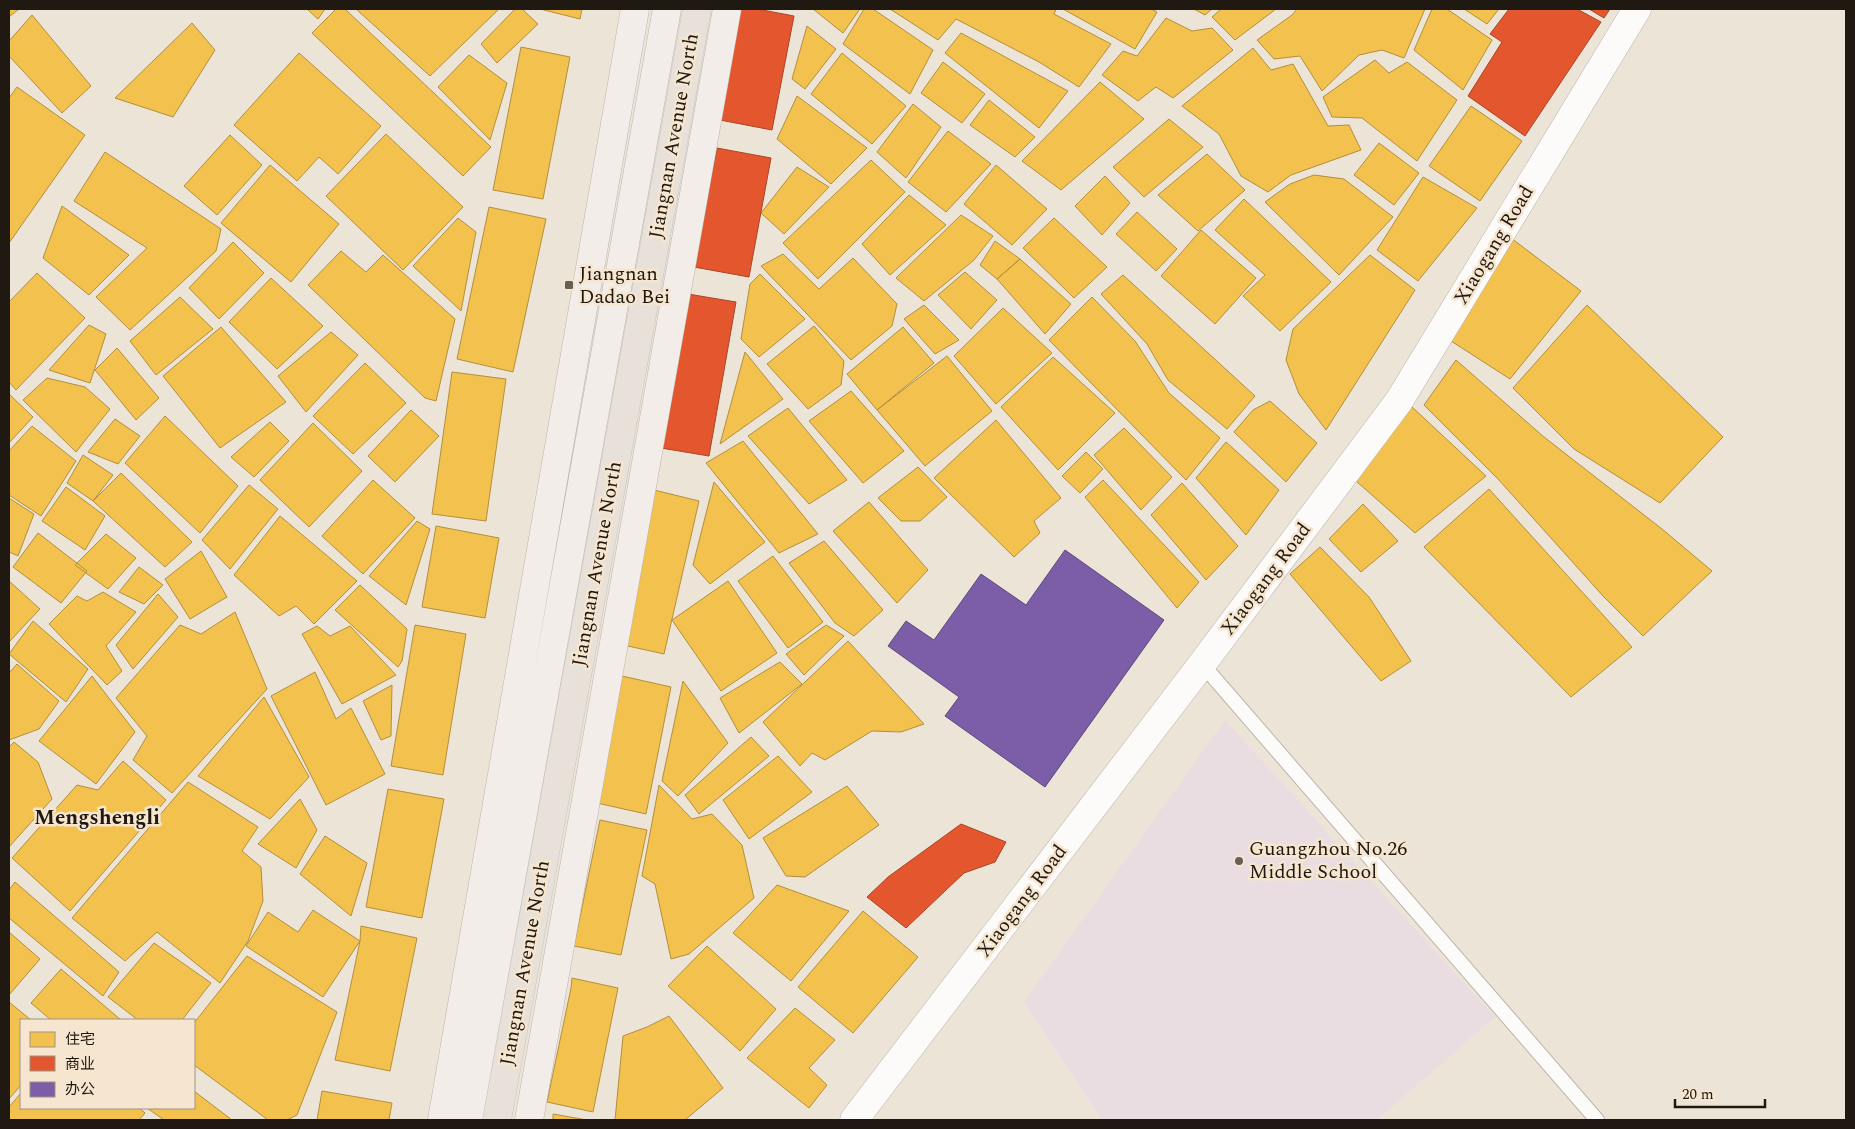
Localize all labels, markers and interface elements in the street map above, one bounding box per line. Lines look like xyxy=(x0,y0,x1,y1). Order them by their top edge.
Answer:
street label: Jiangnan Avenue North xyxy=(641,31,707,241)
street label: Xiaogang Road xyxy=(1446,180,1542,310)
place label: Jiangnan Dadao Bei xyxy=(579,259,670,312)
marker: Jiangnan Dadao Bei xyxy=(563,279,575,291)
street label: Jiangnan Avenue North xyxy=(564,459,630,669)
street label: Xiaogang Road xyxy=(1213,516,1319,642)
district label: Mengshengli xyxy=(34,802,160,834)
place label: Guangzhou No.26 Middle School xyxy=(1249,834,1407,887)
street label: Xiaogang Road xyxy=(969,838,1075,964)
marker: Guangzhou No.26 Middle School xyxy=(1233,855,1245,867)
street label: Jiangnan Avenue North xyxy=(492,858,558,1068)
legend xyxy=(20,1019,195,1109)
text: 住宅 xyxy=(65,1028,95,1051)
text: 商业 xyxy=(65,1053,95,1076)
scale bar xyxy=(1675,1076,1765,1108)
text: 办公 xyxy=(65,1078,95,1101)
text: 20 m xyxy=(1682,1083,1714,1106)

